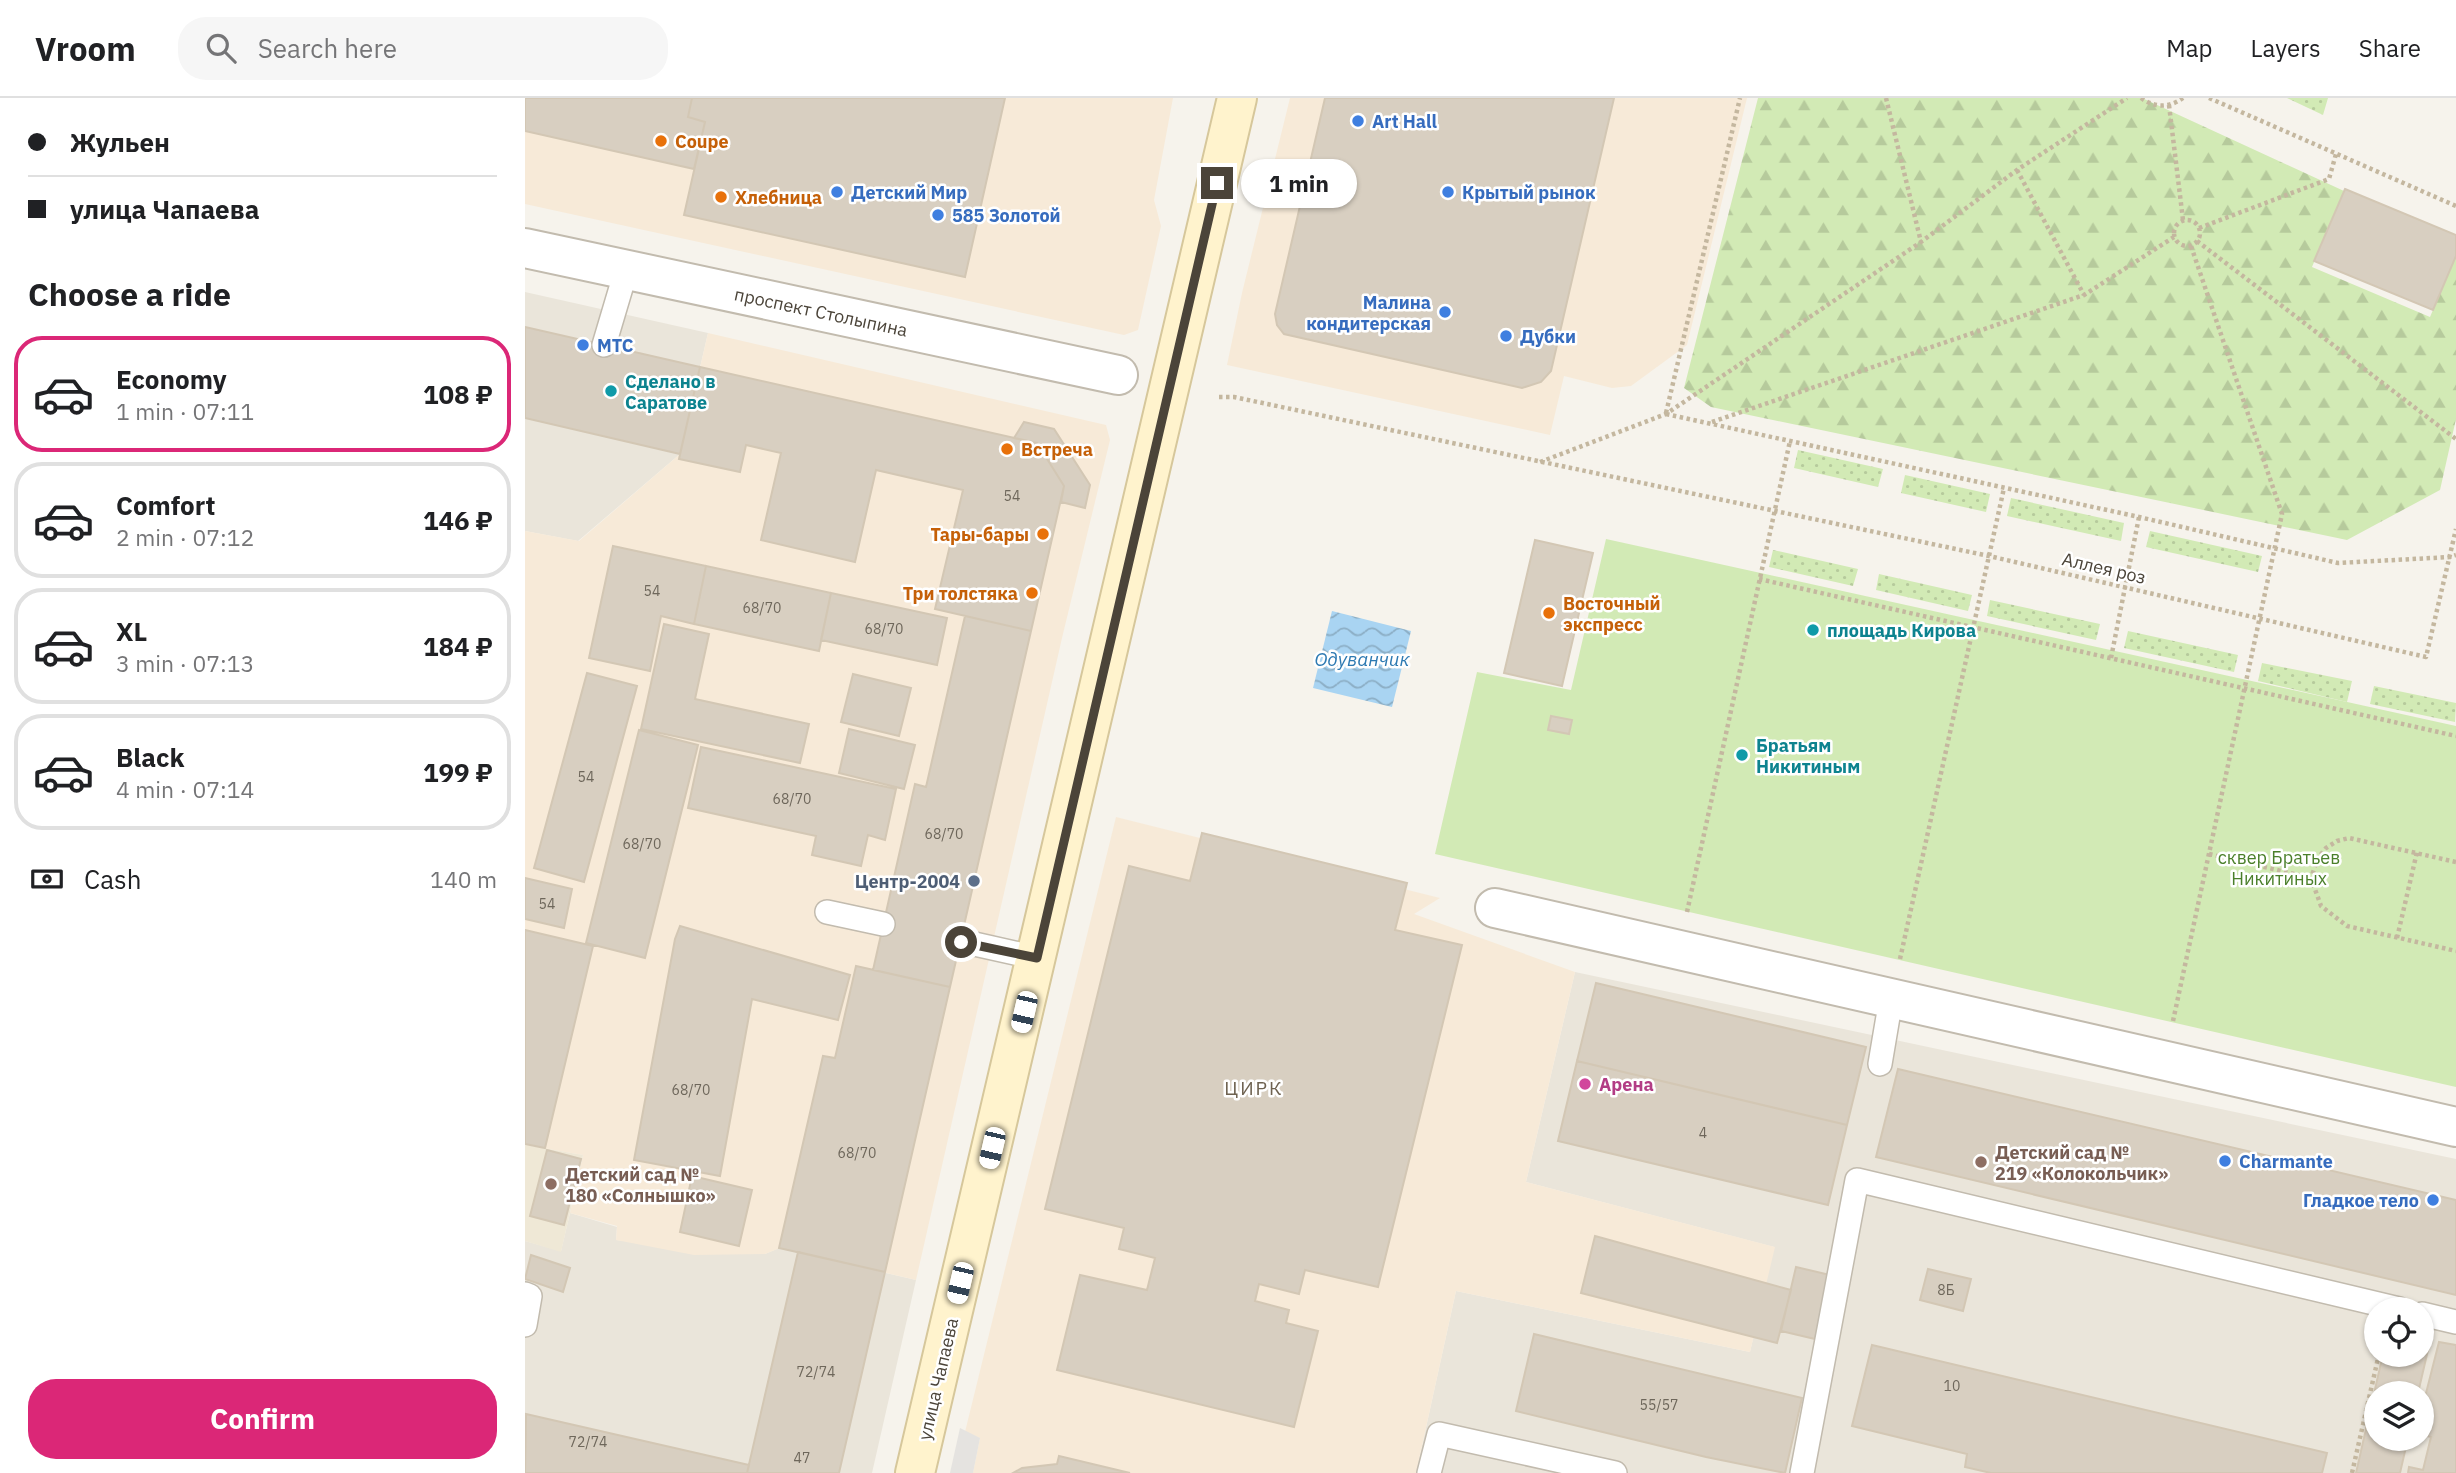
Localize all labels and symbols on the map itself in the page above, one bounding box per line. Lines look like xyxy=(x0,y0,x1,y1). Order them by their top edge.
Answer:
place label: Art Hall xyxy=(1372,110,1437,133)
marker: Art Hall xyxy=(1350,113,1366,129)
place label: Coupe xyxy=(675,130,729,153)
marker: Coupe xyxy=(653,133,669,149)
callout: 1 min xyxy=(1241,158,1357,208)
route end xyxy=(1201,167,1233,199)
place label: Детский Мир xyxy=(851,181,967,204)
place label: Крытый рынок xyxy=(1462,181,1596,204)
marker: Детский Мир xyxy=(829,184,845,200)
marker: Крытый рынок xyxy=(1440,184,1456,200)
place label: Хлебница xyxy=(735,186,822,209)
marker: Хлебница xyxy=(713,189,729,205)
place label: 585 Золотой xyxy=(952,204,1061,227)
marker: 585 Золотой xyxy=(930,207,946,223)
street label: проспект Столыпина xyxy=(732,282,910,342)
place label: Малина кондитерская xyxy=(1306,291,1431,335)
marker: Малина кондитерская xyxy=(1437,304,1453,320)
place label: Дубки xyxy=(1520,325,1576,348)
marker: Дубки xyxy=(1498,328,1514,344)
place label: МТС xyxy=(597,334,634,357)
marker: МТС xyxy=(575,337,591,353)
place label: Сделано в Саратове xyxy=(625,370,716,414)
marker: Сделано в Саратове xyxy=(603,383,619,399)
place label: Встреча xyxy=(1021,438,1093,461)
marker: Встреча xyxy=(999,441,1015,457)
house number: 54 xyxy=(1004,487,1020,505)
place label: Тары-бары xyxy=(931,523,1029,546)
marker: Тары-бары xyxy=(1035,526,1051,542)
street label: Аллея роз xyxy=(2060,547,2148,589)
house number: 54 xyxy=(644,582,660,600)
place label: Три толстяка xyxy=(903,582,1018,605)
marker: Три толстяка xyxy=(1024,585,1040,601)
place label: Восточный экспресс xyxy=(1563,592,1661,636)
house number: 68/70 xyxy=(743,599,781,617)
marker: Восточный экспресс xyxy=(1541,605,1557,621)
place label: площадь Кирова xyxy=(1827,619,1976,642)
house number: 68/70 xyxy=(865,620,903,638)
marker: площадь Кирова xyxy=(1805,622,1821,638)
water label: Одуванчик xyxy=(1314,647,1411,671)
place label: Братьям Никитиным xyxy=(1756,734,1860,778)
marker: Братьям Никитиным xyxy=(1734,747,1750,763)
house number: 54 xyxy=(578,768,594,786)
house number: 68/70 xyxy=(773,790,811,808)
house number: 68/70 xyxy=(925,825,963,843)
house number: 68/70 xyxy=(623,835,661,853)
park label: сквер Братьев Никитиных xyxy=(2218,846,2340,890)
place label: Центр-2004 xyxy=(855,870,960,893)
marker: Центр-2004 xyxy=(966,873,982,889)
house number: 54 xyxy=(539,895,555,913)
route start xyxy=(945,926,977,958)
car xyxy=(1010,989,1039,1035)
place label: Арена xyxy=(1599,1073,1654,1096)
district label: ЦИРК xyxy=(1224,1076,1284,1100)
marker: Арена xyxy=(1577,1076,1593,1092)
house number: 68/70 xyxy=(672,1081,710,1099)
house number: 4 xyxy=(1699,1124,1707,1142)
car xyxy=(978,1125,1007,1171)
place label: Детский сад № 219 «Колокольчик» xyxy=(1995,1141,2168,1185)
house number: 68/70 xyxy=(838,1144,876,1162)
place label: Charmante xyxy=(2239,1150,2333,1173)
marker: Charmante xyxy=(2217,1153,2233,1169)
marker: Детский сад № 219 «Колокольчик» xyxy=(1973,1154,1989,1170)
place label: Детский сад № 180 «Солнышко» xyxy=(565,1163,716,1207)
marker: Детский сад № 180 «Солнышко» xyxy=(543,1176,559,1192)
place label: Гладкое тело xyxy=(2303,1189,2419,1212)
marker: Гладкое тело xyxy=(2425,1192,2441,1208)
car xyxy=(946,1260,975,1306)
house number: 8Б xyxy=(1937,1281,1955,1299)
street label: улица Чапаева xyxy=(913,1315,963,1442)
house number: 72/74 xyxy=(797,1363,835,1381)
house number: 10 xyxy=(1944,1377,1960,1395)
house number: 55/57 xyxy=(1640,1396,1678,1414)
house number: 72/74 xyxy=(569,1433,607,1451)
house number: 47 xyxy=(794,1449,810,1467)

